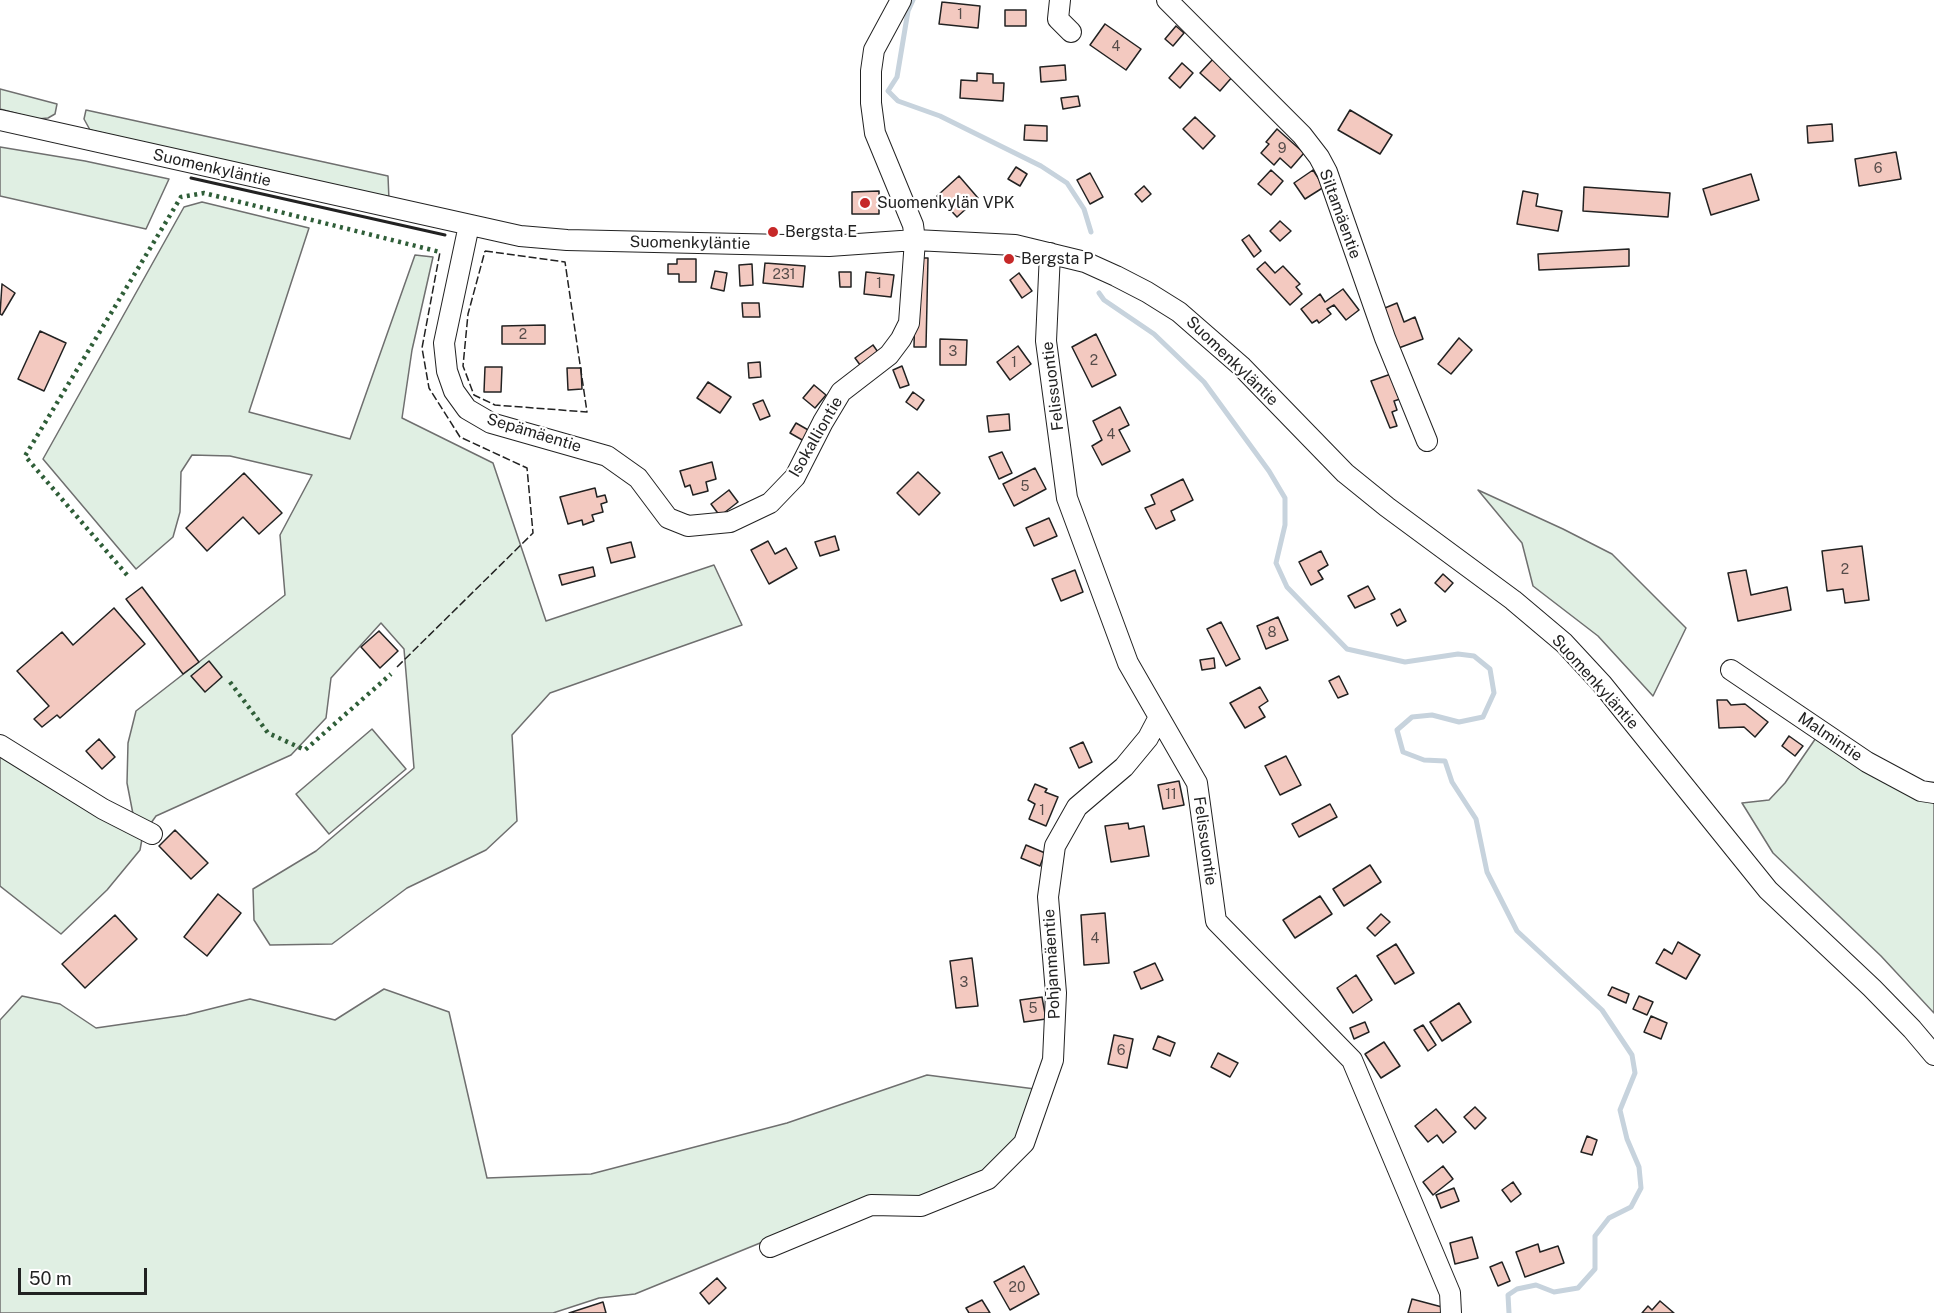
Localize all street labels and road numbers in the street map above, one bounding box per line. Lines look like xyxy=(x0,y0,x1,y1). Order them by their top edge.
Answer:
street label: Suomenkyläntie xyxy=(151,145,273,191)
street label: Siltamäentie xyxy=(1315,167,1365,261)
street label: Suomenkyläntie xyxy=(629,232,751,254)
street label: Suomenkyläntie xyxy=(1182,312,1282,410)
street label: Felissuontie xyxy=(1038,340,1068,432)
street label: Isokalliontie xyxy=(785,393,847,481)
street label: Sepämäentie xyxy=(484,410,584,456)
street label: Suomenkyläntie xyxy=(1547,631,1643,733)
street label: Malmintie xyxy=(1794,708,1866,766)
street label: Felissuontie xyxy=(1189,795,1221,887)
street label: Pohjanmäentie xyxy=(1040,908,1064,1020)

